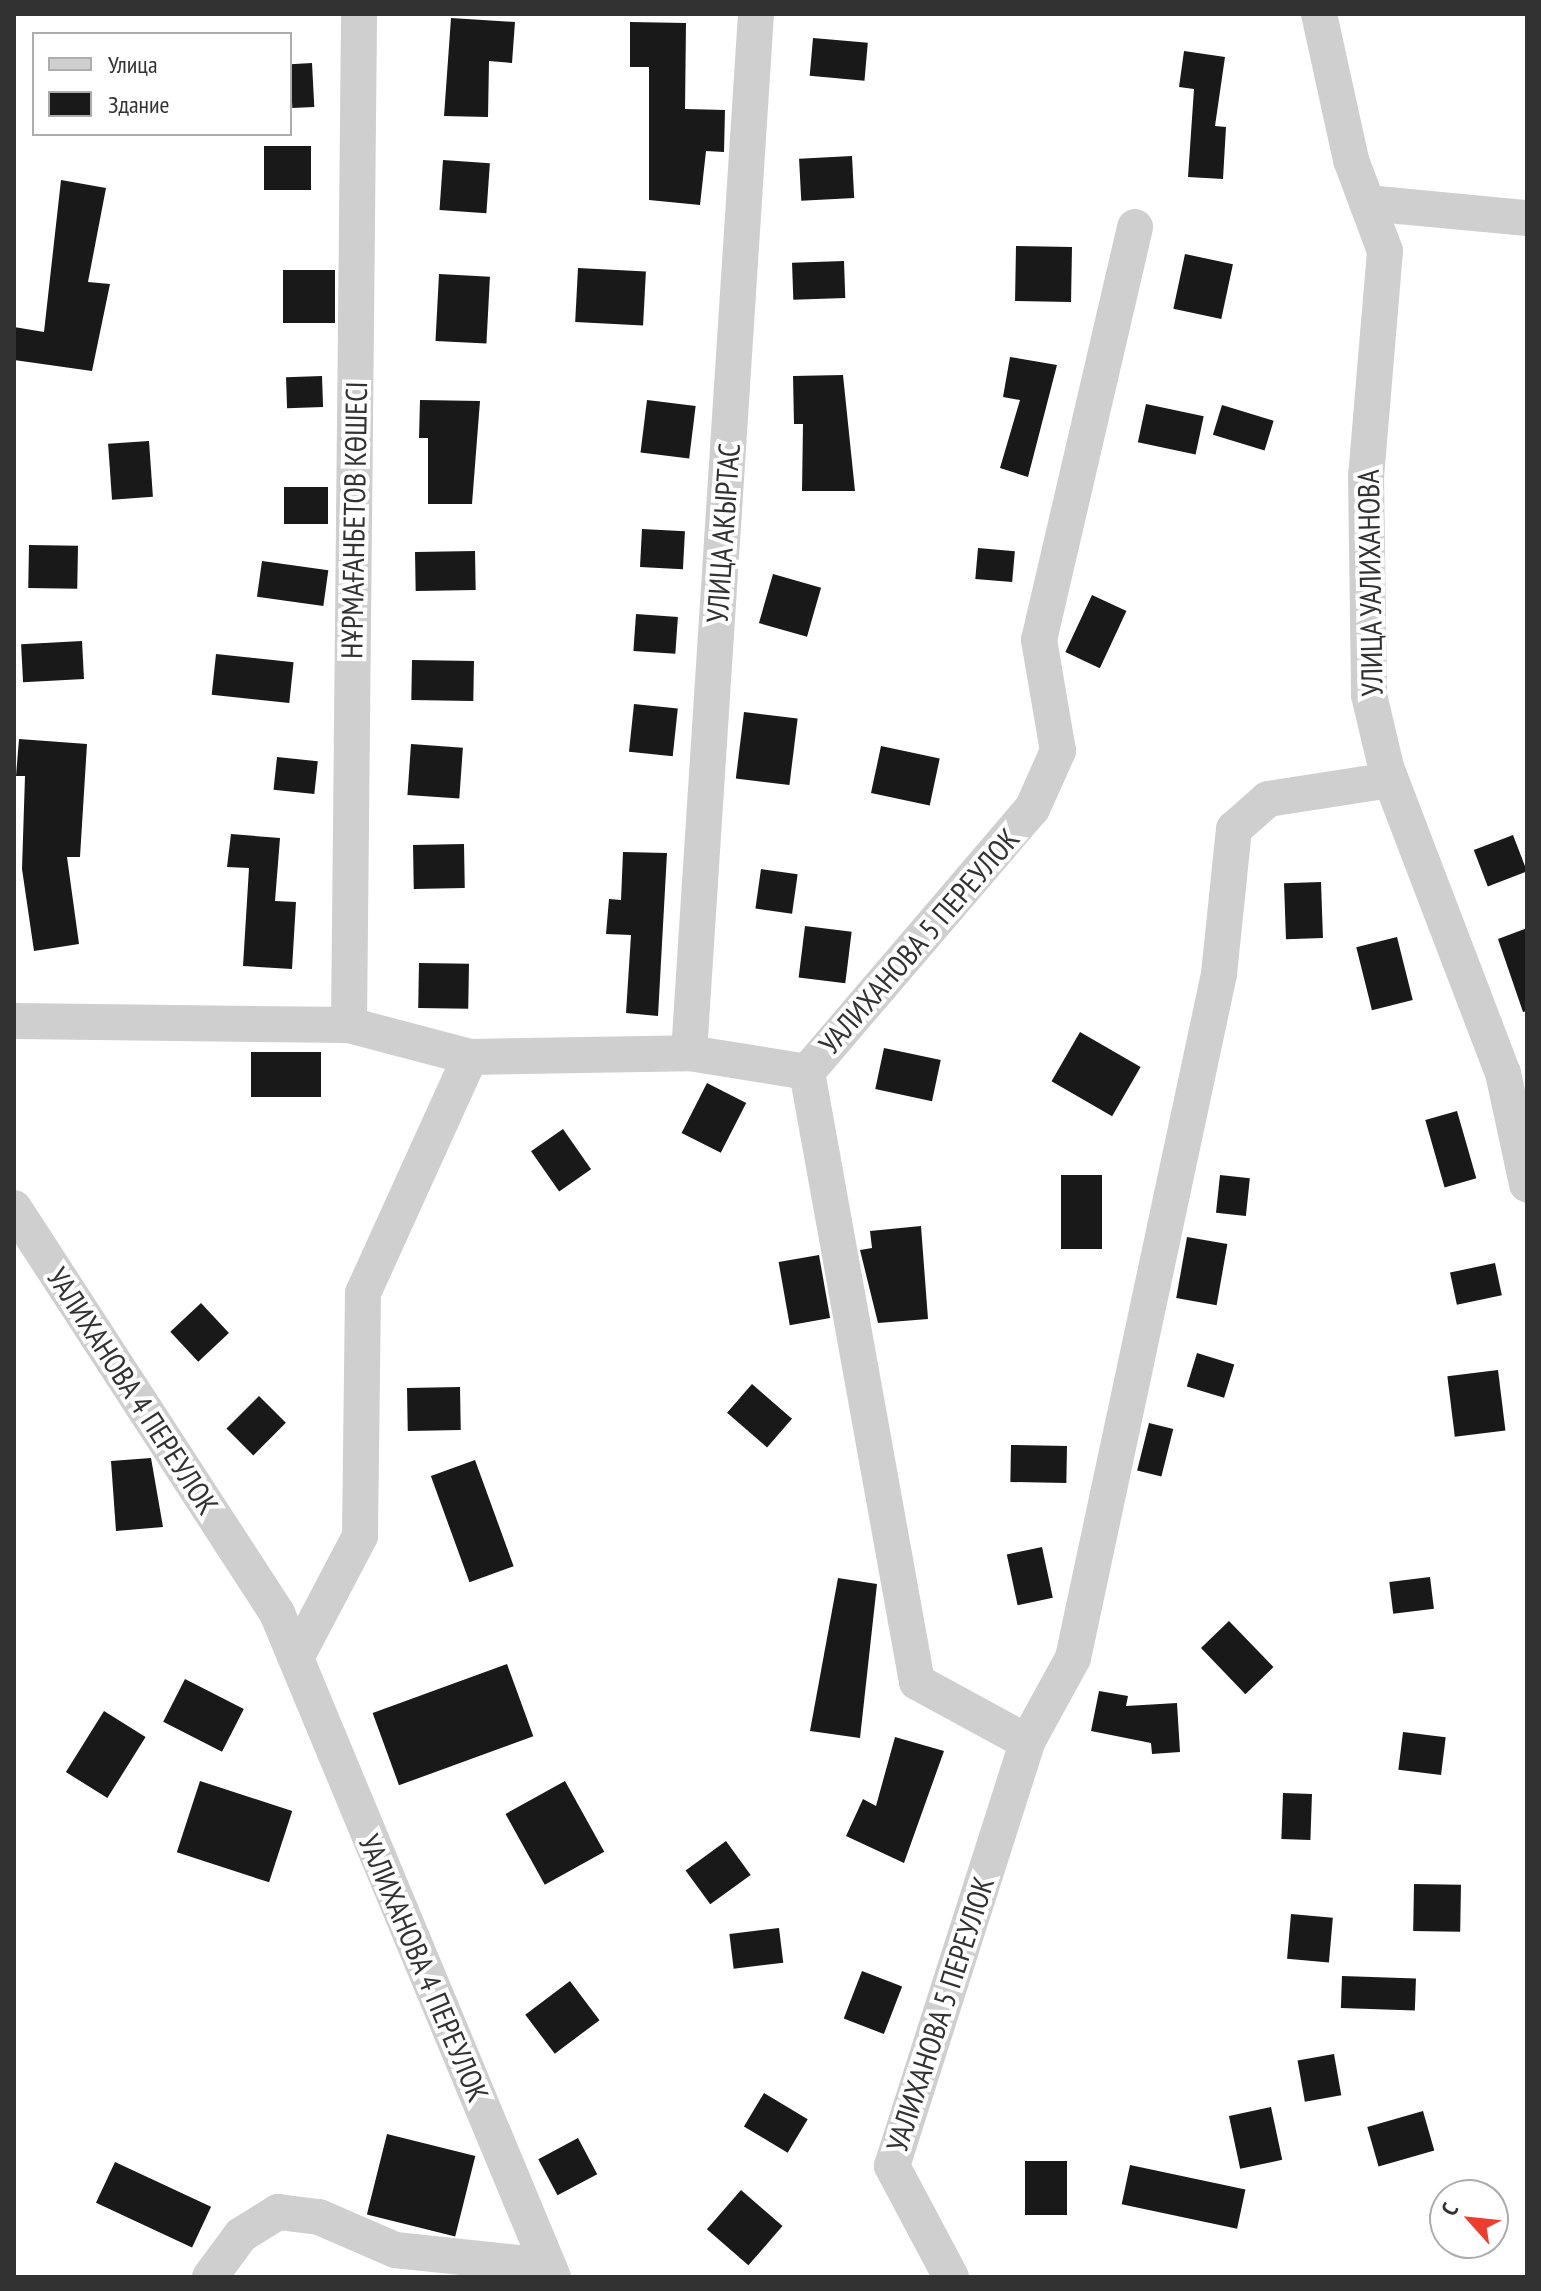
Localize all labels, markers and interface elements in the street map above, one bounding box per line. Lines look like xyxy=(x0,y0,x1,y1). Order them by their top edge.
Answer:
legend xyxy=(32,32,292,136)
text: Улица xyxy=(108,49,158,80)
text: Здание xyxy=(108,89,169,120)
street label: НҰРМАҒАНБЕТОВ КӨШЕСІ xyxy=(334,381,374,659)
street label: УЛИЦА АКЫРТАС xyxy=(699,441,747,625)
street label: УЛИЦА УАЛИХАНОВА xyxy=(1350,468,1390,698)
street label: УАЛИХАНОВА 5 ПЕРЕУЛОК xyxy=(811,821,1027,1061)
street label: УАЛИХАНОВА 4 ПЕРЕУЛОК xyxy=(40,1261,226,1521)
street label: УАЛИХАНОВА 4 ПЕРЕУЛОК xyxy=(351,1828,497,2108)
street label: УАЛИХАНОВА 5 ПЕРЕУЛОК xyxy=(878,1872,1002,2156)
north arrow xyxy=(1429,2179,1509,2259)
text: С xyxy=(1435,2198,1464,2220)

